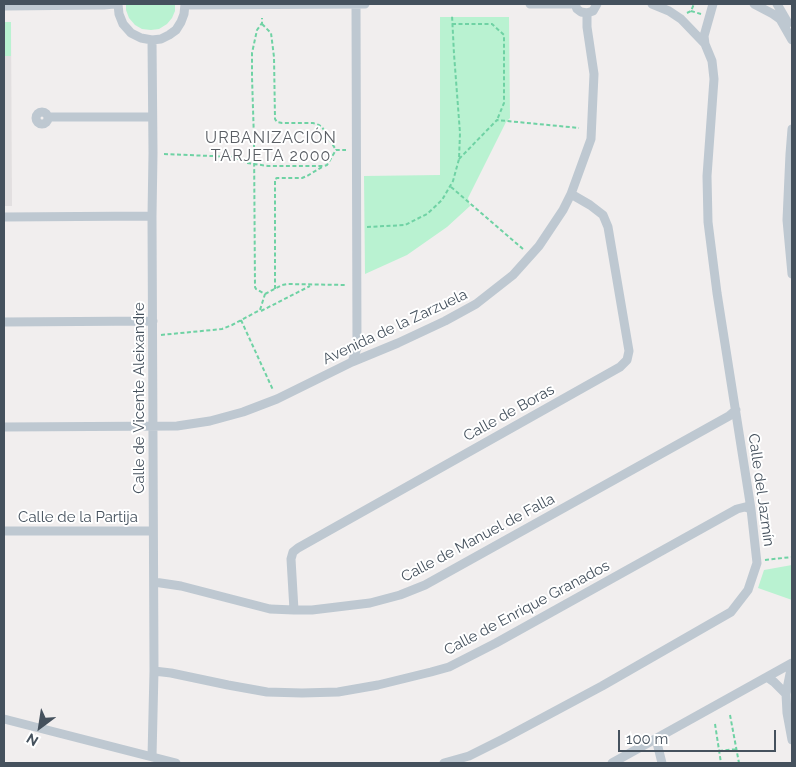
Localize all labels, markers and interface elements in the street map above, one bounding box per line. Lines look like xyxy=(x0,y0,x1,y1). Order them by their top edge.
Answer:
district label: URBANIZACIÓN TARJETA 2000 xyxy=(204,128,338,166)
street label: Avenida de la Zarzuela xyxy=(320,286,470,368)
street label: Calle de Vicente Aleixandre xyxy=(130,302,148,494)
street label: Calle de Boras xyxy=(461,381,557,445)
street label: Calle del Jazmín xyxy=(744,432,778,548)
street label: Calle de Manuel de Falla xyxy=(398,490,558,586)
street label: Calle de la Partija xyxy=(18,508,138,526)
street label: Calle de Enrique Granados xyxy=(441,557,613,659)
north arrow xyxy=(15,702,65,752)
scale bar xyxy=(621,720,778,752)
text: N xyxy=(24,730,41,749)
text: 100 m xyxy=(626,730,668,748)

